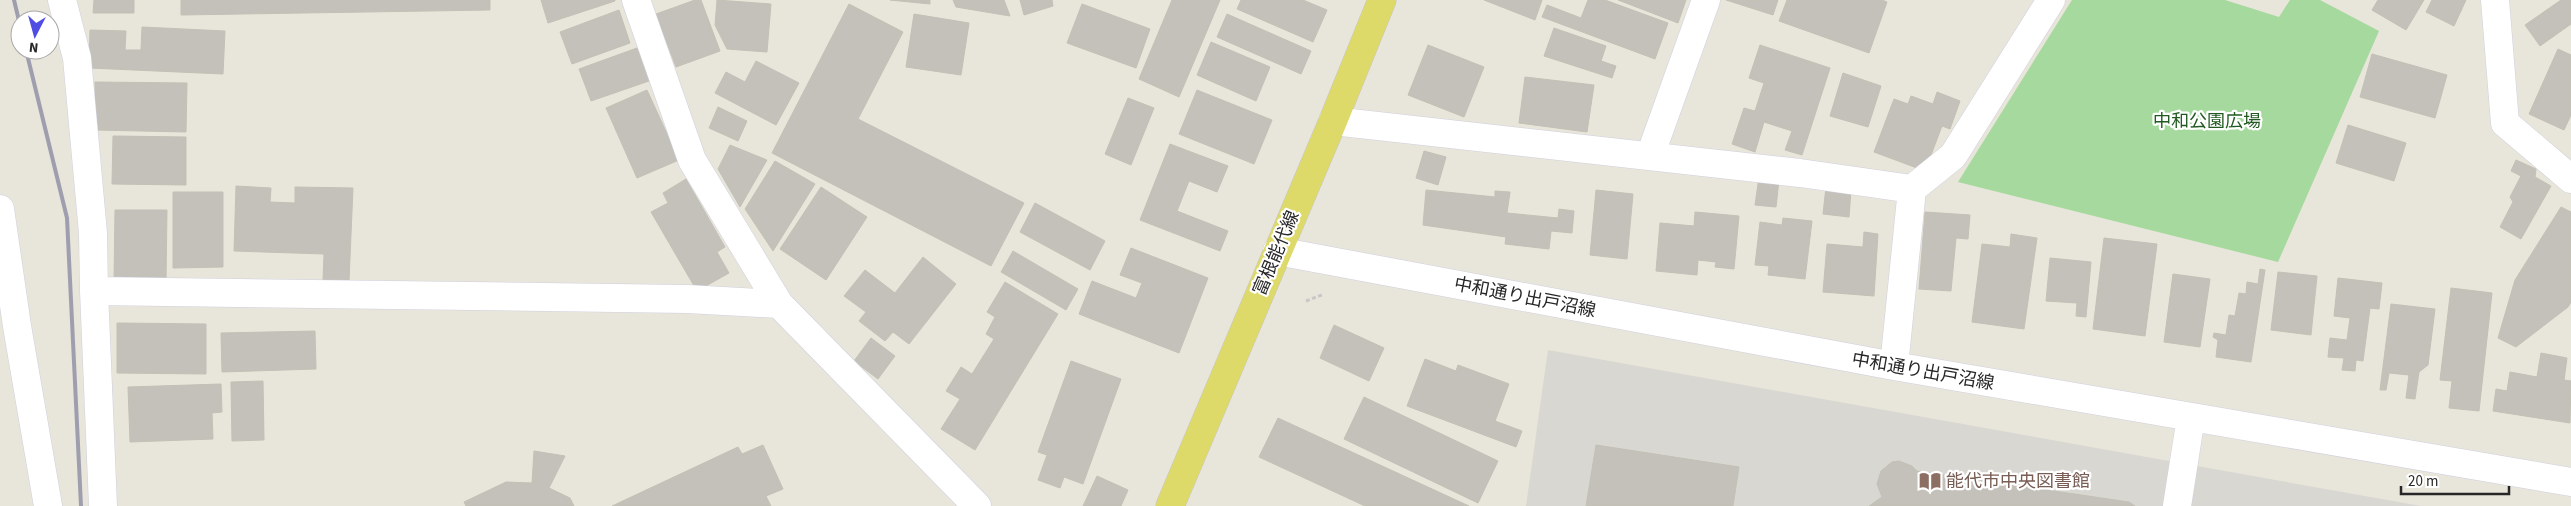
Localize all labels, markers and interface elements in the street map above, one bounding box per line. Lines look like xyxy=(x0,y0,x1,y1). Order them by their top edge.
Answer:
north arrow xyxy=(10,10,60,60)
text: N xyxy=(28,37,39,57)
park label: 中和公園広場 xyxy=(2153,109,2261,134)
street label: 富根能代線 xyxy=(1247,207,1306,300)
street label: 中和通り出戸沼線 xyxy=(1452,271,1598,323)
street label: 中和通り出戸沼線 xyxy=(1850,347,1996,396)
scale bar xyxy=(2401,464,2508,496)
library icon: 能代市中央図書館 xyxy=(1917,468,1943,494)
place label: 能代市中央図書館 xyxy=(1946,469,2090,494)
text: 20 m xyxy=(2408,471,2438,492)

